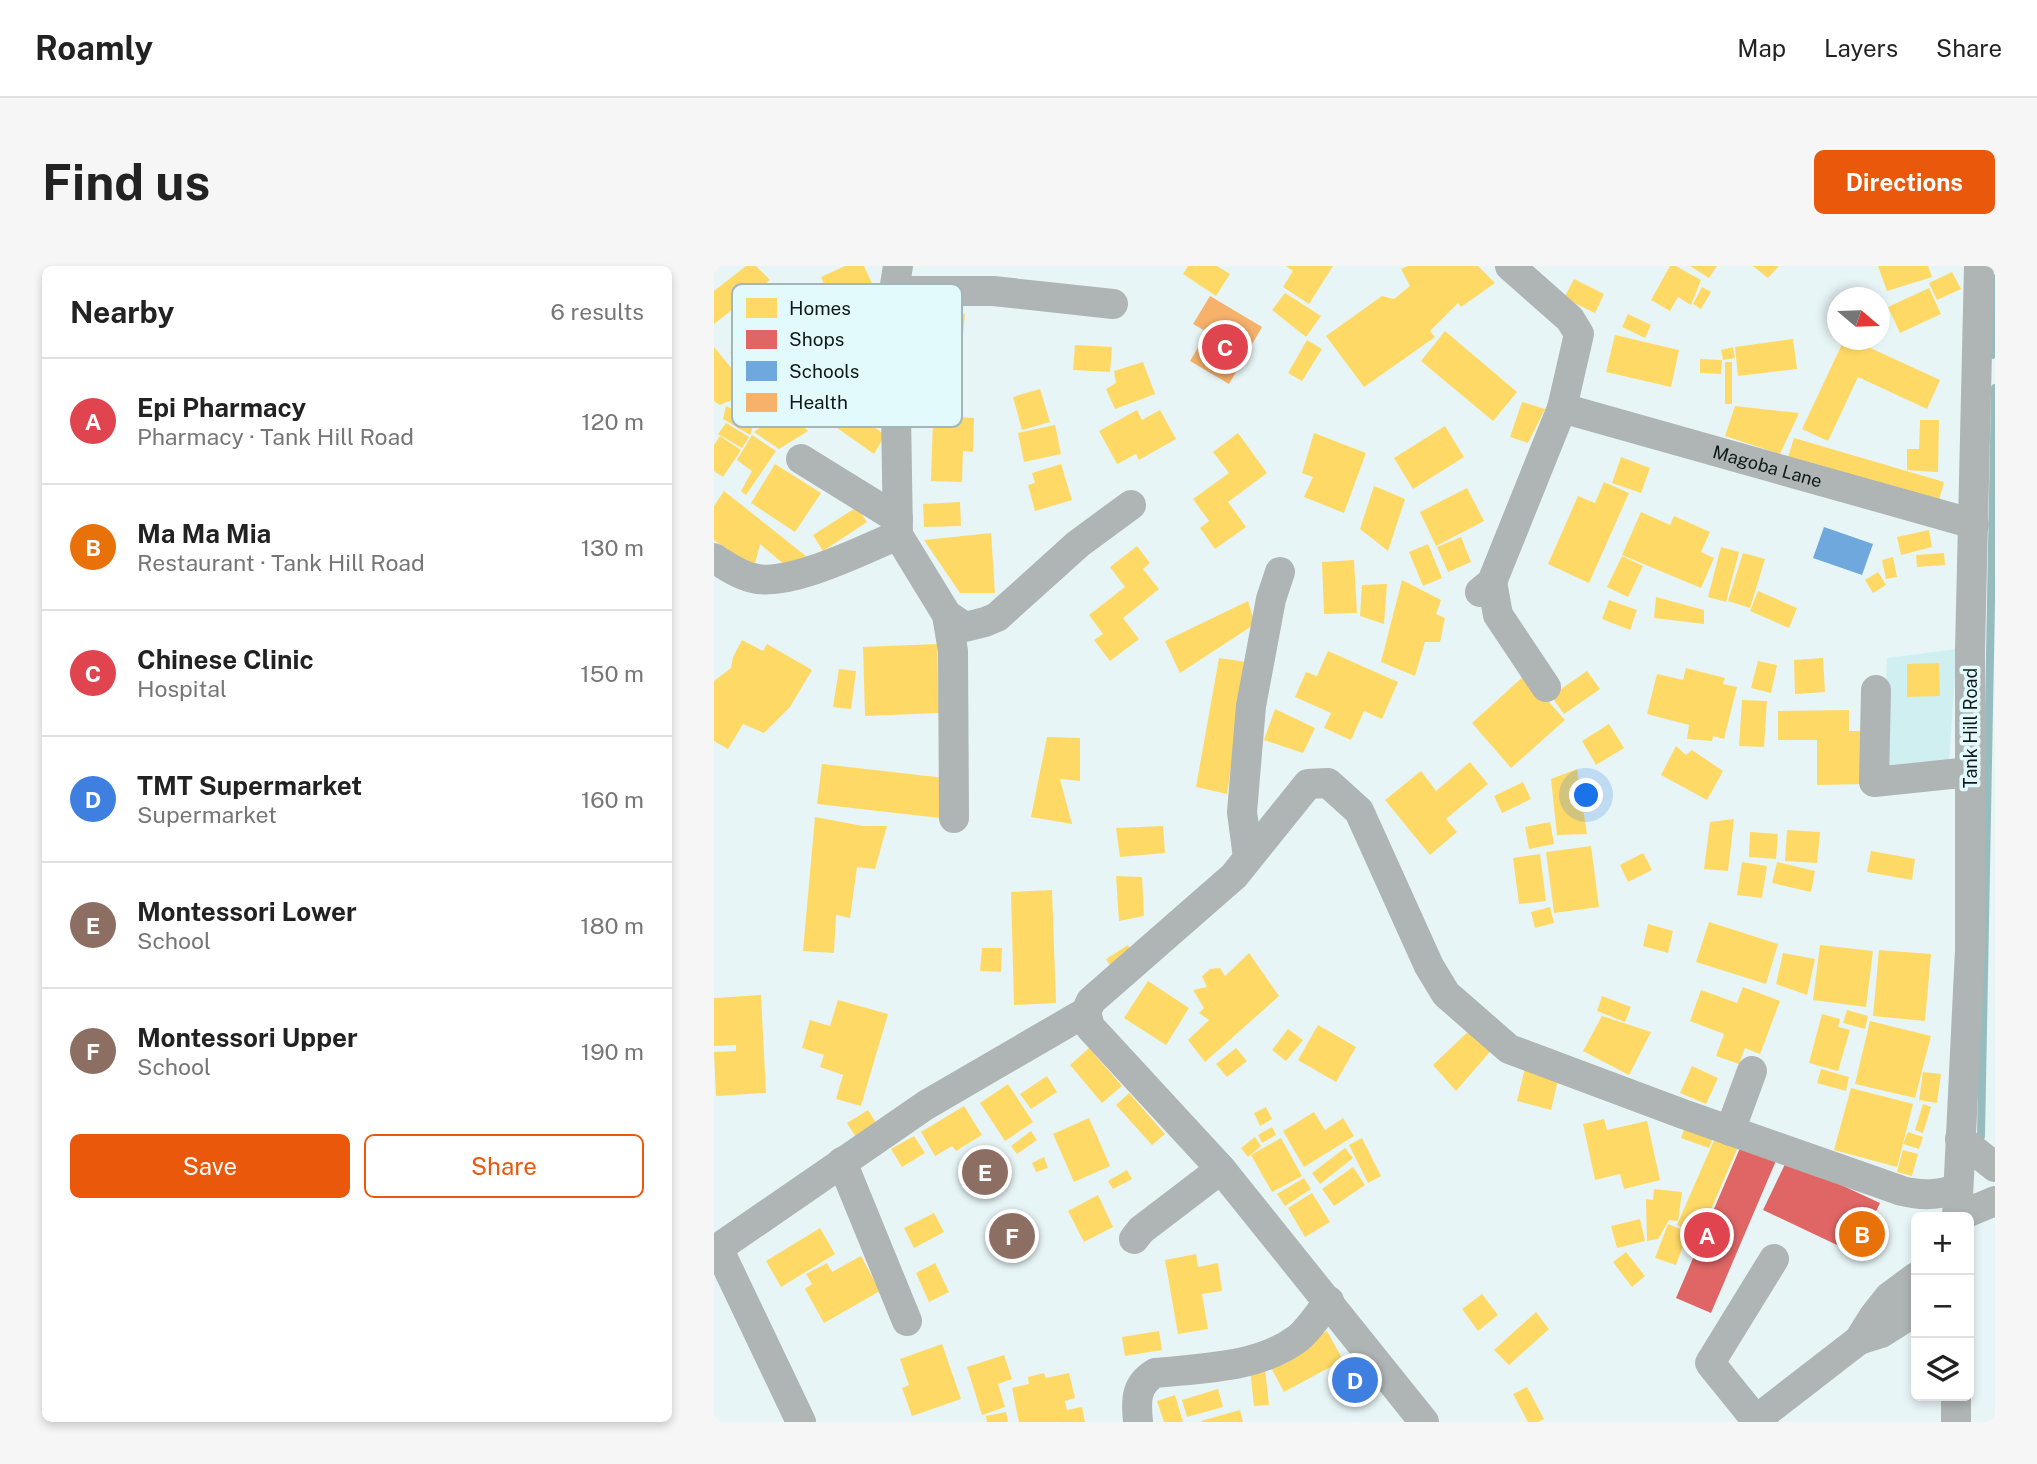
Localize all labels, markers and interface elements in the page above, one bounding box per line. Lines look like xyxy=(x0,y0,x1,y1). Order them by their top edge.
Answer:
text: Roamly xyxy=(35,29,153,67)
text: Map xyxy=(1737,34,1786,62)
text: Layers xyxy=(1824,34,1898,62)
text: Share xyxy=(1936,34,2002,62)
button: Directions xyxy=(1814,150,1995,214)
text: Find us xyxy=(42,153,210,211)
legend xyxy=(732,284,962,427)
north arrow xyxy=(1827,287,1890,350)
text: Nearby xyxy=(70,294,174,330)
text: Homes xyxy=(789,297,851,319)
text: 6 results xyxy=(551,298,644,325)
pin: C xyxy=(1202,321,1248,373)
text: Shops xyxy=(789,328,844,350)
text: Schools xyxy=(789,360,859,382)
text: Health xyxy=(789,391,848,413)
text: Epi Pharmacy xyxy=(137,392,306,423)
text: A xyxy=(85,408,101,435)
text: 120 m xyxy=(581,408,644,435)
text: Pharmacy · Tank Hill Road xyxy=(137,423,414,450)
street label: Magoba Lane xyxy=(1710,441,1825,491)
text: Ma Ma Mia xyxy=(137,518,271,549)
text: B xyxy=(85,534,101,561)
text: 130 m xyxy=(581,534,644,561)
text: Restaurant · Tank Hill Road xyxy=(137,549,425,576)
text: Chinese Clinic xyxy=(137,644,314,675)
text: C xyxy=(85,660,101,687)
text: 150 m xyxy=(580,660,644,687)
street label: Tank Hill Road xyxy=(1960,668,1981,788)
text: Hospital xyxy=(137,675,227,702)
text: TMT Supermarket xyxy=(137,770,362,801)
your location xyxy=(1569,778,1603,812)
text: D xyxy=(85,786,101,813)
text: 160 m xyxy=(581,786,644,813)
text: Supermarket xyxy=(137,801,277,828)
text: Montessori Lower xyxy=(137,896,357,927)
text: E xyxy=(86,912,100,939)
text: 180 m xyxy=(580,912,644,939)
text: School xyxy=(137,927,211,954)
text: Montessori Upper xyxy=(137,1022,358,1053)
text: F xyxy=(86,1038,100,1065)
text: 190 m xyxy=(581,1038,644,1065)
text: School xyxy=(137,1053,211,1080)
button: Save xyxy=(70,1134,350,1198)
button: Share xyxy=(364,1134,644,1198)
pin: E xyxy=(962,1146,1008,1198)
pin: B xyxy=(1839,1208,1885,1260)
pin: A xyxy=(1684,1209,1730,1261)
pin: F xyxy=(989,1210,1035,1262)
map controls xyxy=(1911,1212,1974,1401)
button: + xyxy=(1911,1212,1974,1275)
button: − xyxy=(1911,1275,1974,1338)
button: layers xyxy=(1911,1338,1974,1401)
pin: D xyxy=(1332,1354,1378,1406)

